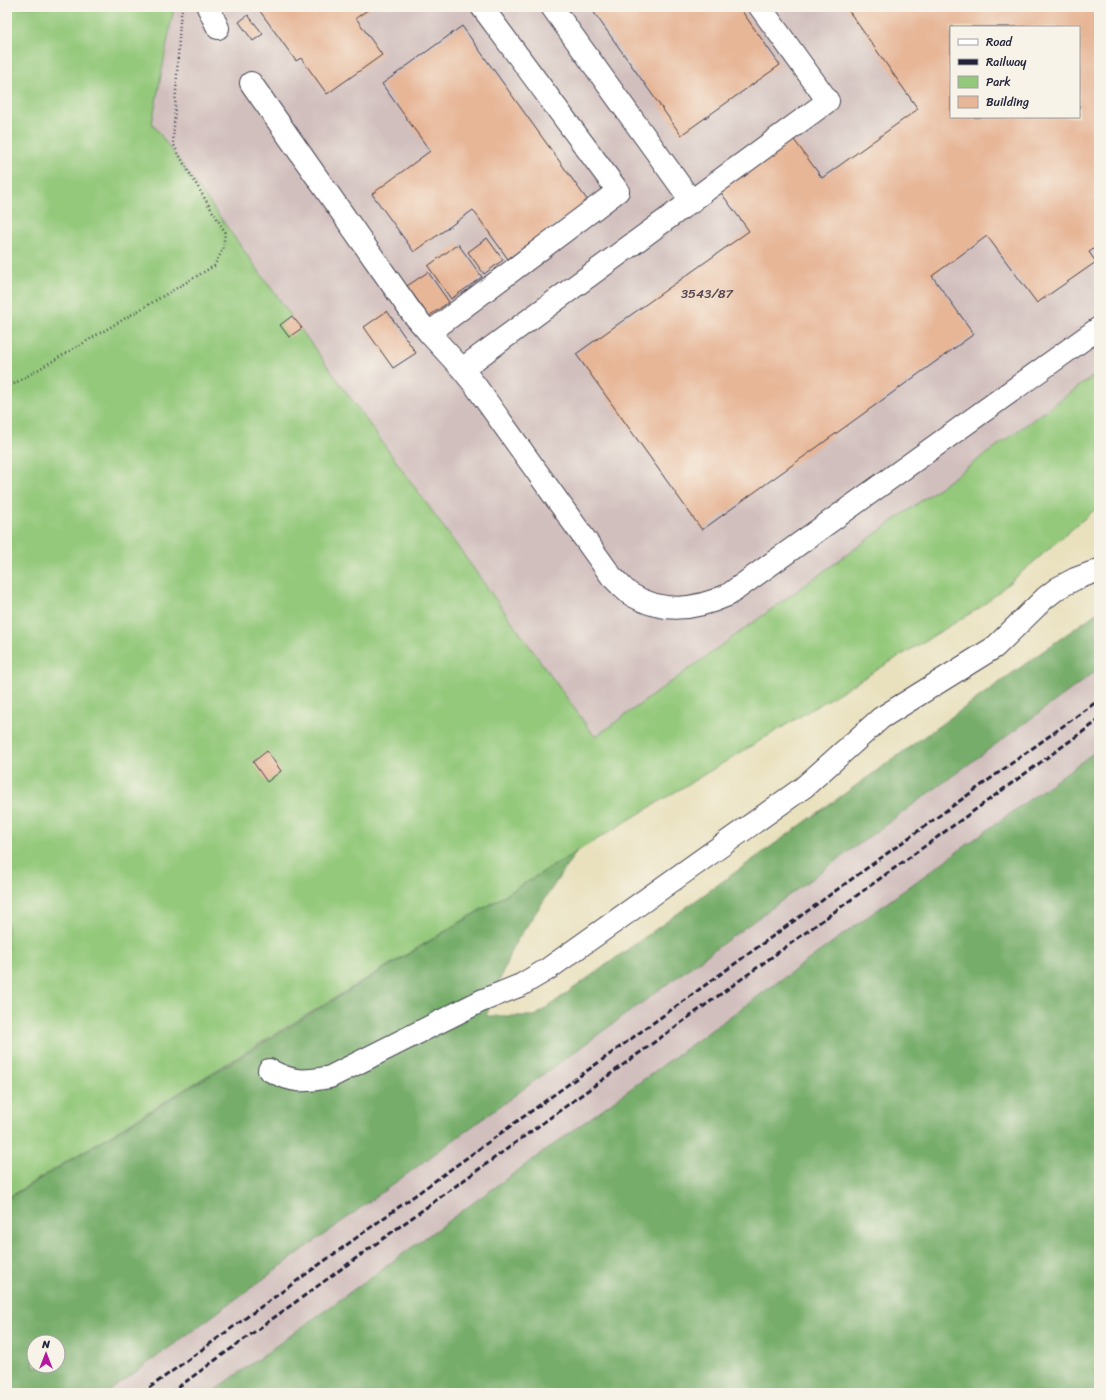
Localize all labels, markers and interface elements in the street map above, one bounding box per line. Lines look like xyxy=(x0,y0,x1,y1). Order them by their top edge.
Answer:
legend xyxy=(950,26,1080,118)
text: Road xyxy=(986,31,1013,53)
text: Railway xyxy=(986,51,1027,73)
text: Park xyxy=(986,71,1011,93)
text: Building xyxy=(986,91,1029,113)
house number: 3543/87 xyxy=(681,282,735,305)
north arrow xyxy=(26,1334,66,1374)
text: N xyxy=(41,1335,50,1354)

